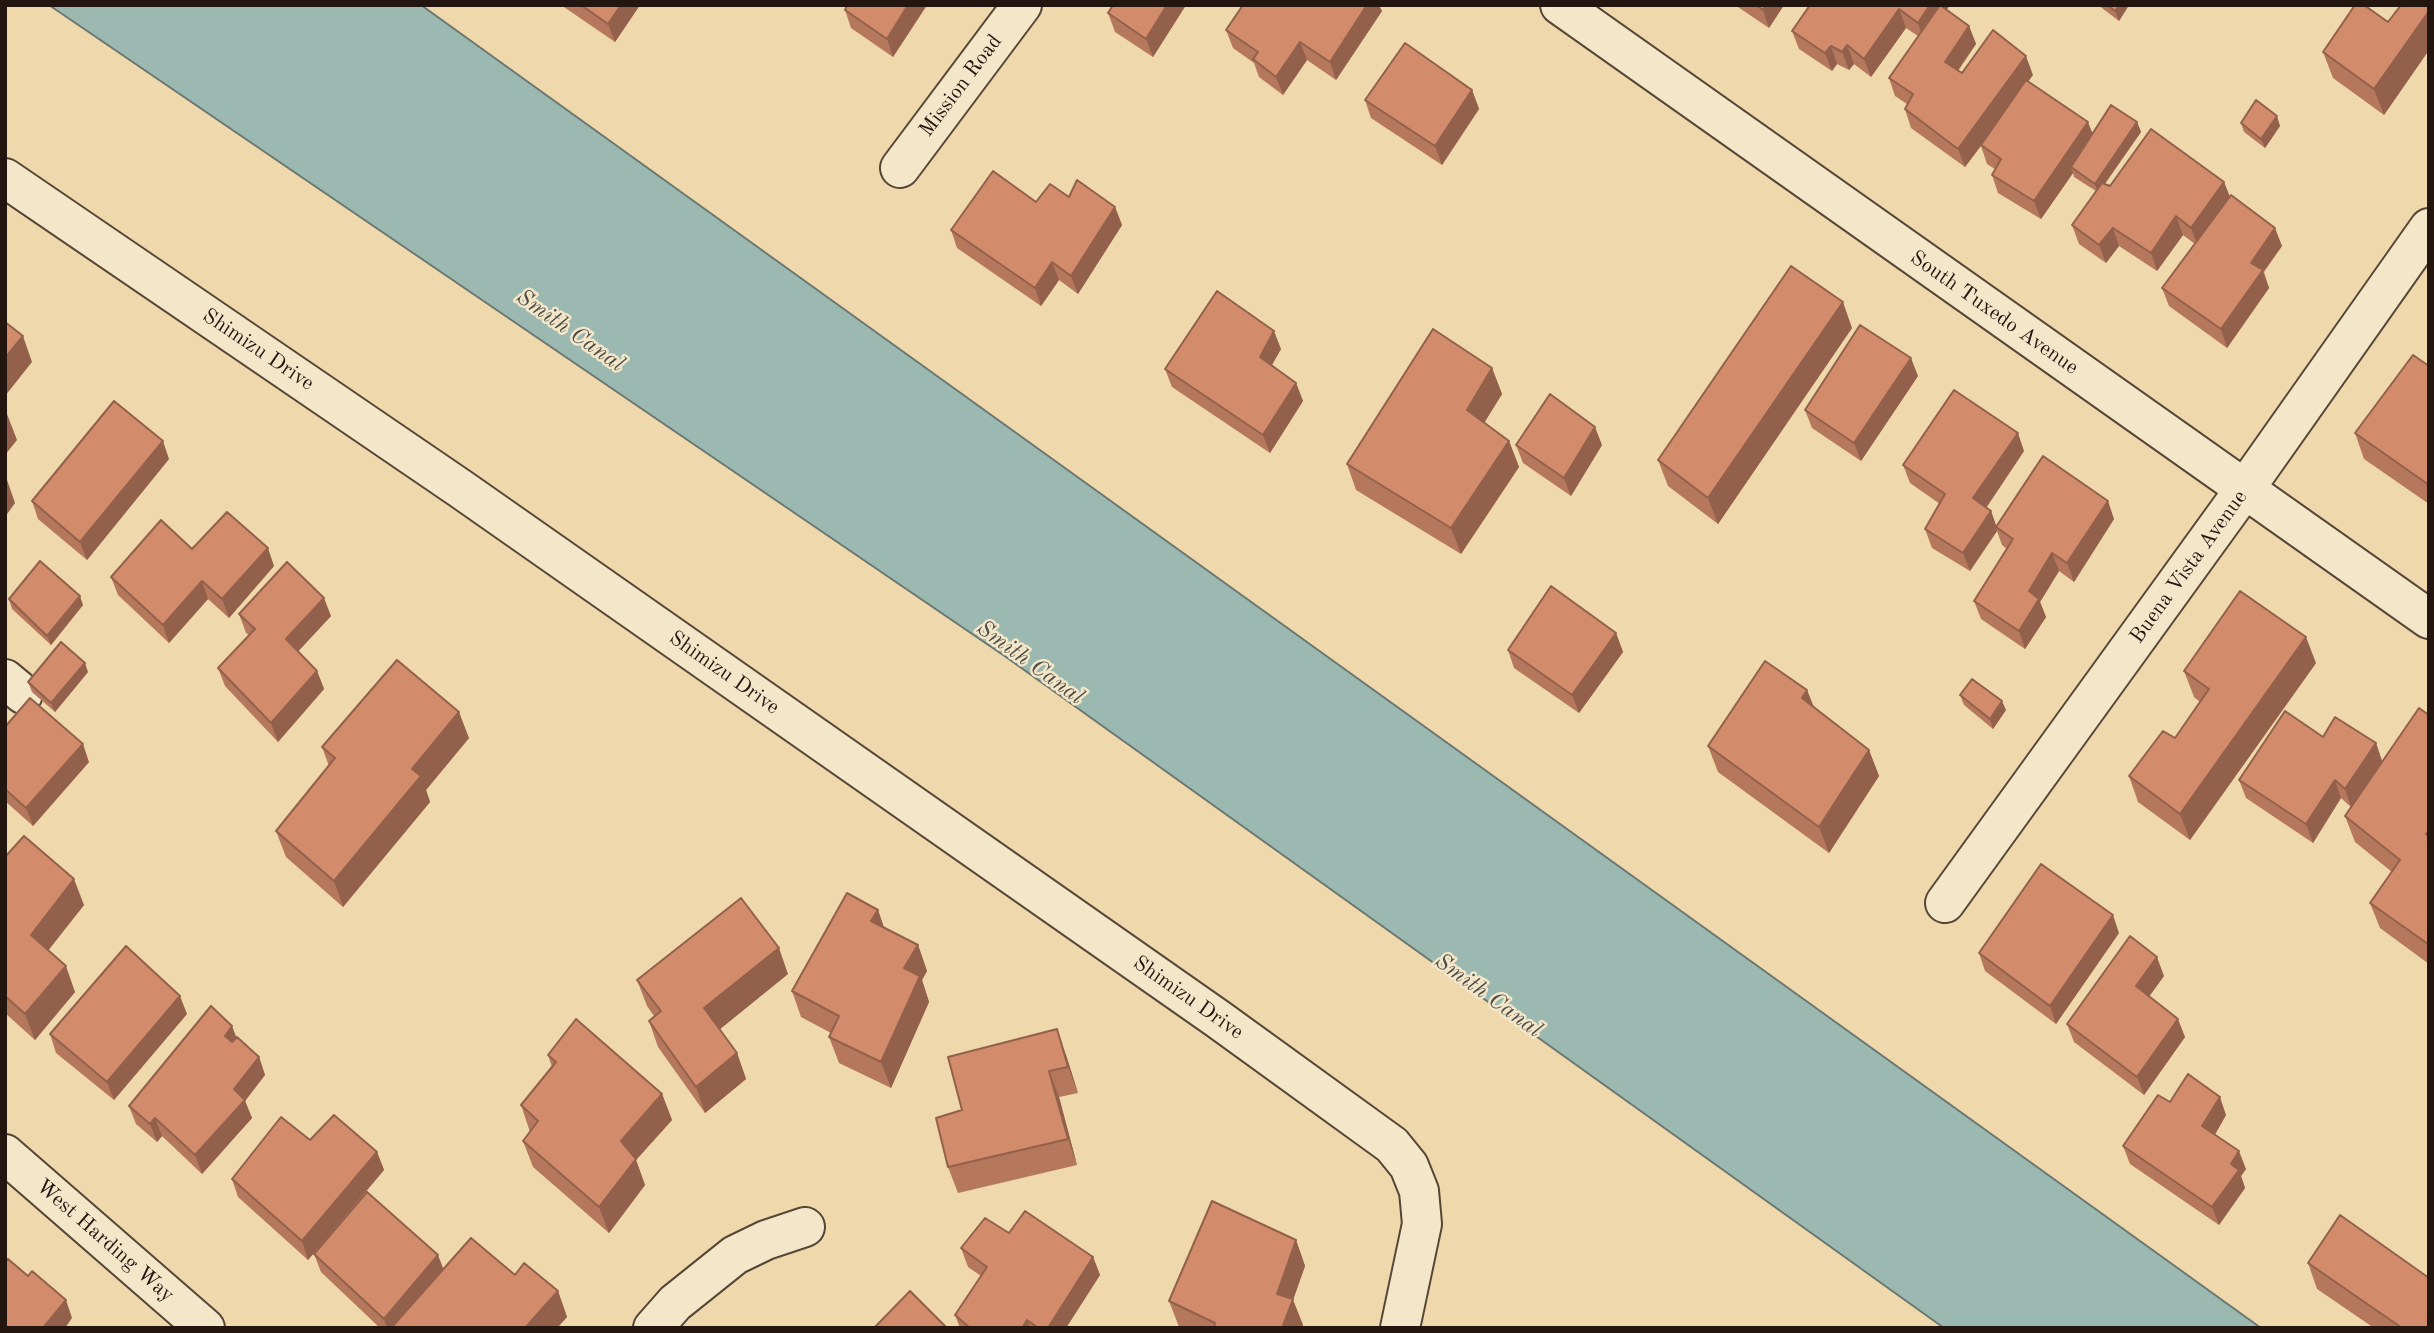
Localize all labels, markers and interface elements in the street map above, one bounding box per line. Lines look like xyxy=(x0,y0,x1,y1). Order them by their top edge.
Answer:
street label: Mission Road xyxy=(914,30,1008,142)
street label: South Tuxedo Avenue xyxy=(1905,245,2083,381)
water label: Smith Canal xyxy=(510,284,630,378)
street label: Shimizu Drive xyxy=(197,303,319,397)
street label: Buena Vista Avenue xyxy=(2125,485,2253,649)
water label: Smith Canal xyxy=(971,615,1089,711)
street label: Shimizu Drive xyxy=(664,626,784,720)
water label: Smith Canal xyxy=(1429,948,1547,1044)
street label: Shimizu Drive xyxy=(1128,951,1248,1045)
street label: West Harding Way xyxy=(31,1174,179,1308)

